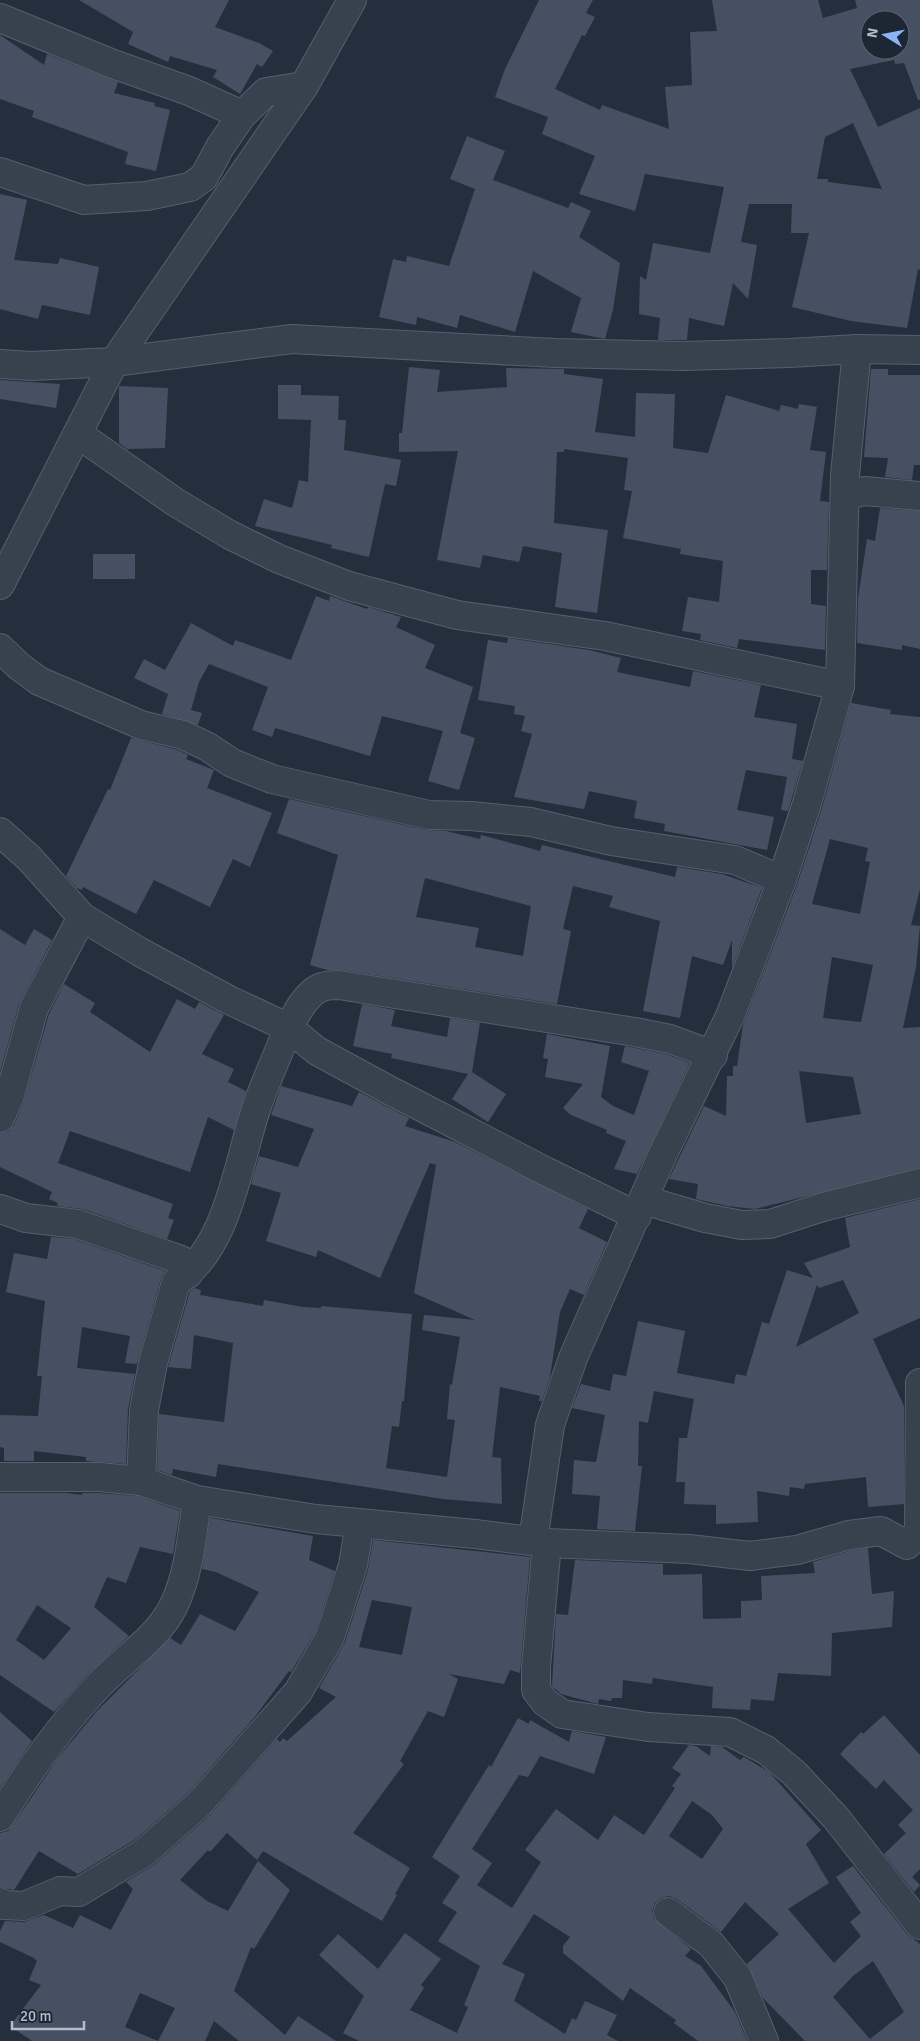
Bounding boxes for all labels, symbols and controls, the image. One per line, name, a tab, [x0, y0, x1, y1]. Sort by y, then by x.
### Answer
north arrow	[860, 10, 910, 60]
text: N	[863, 27, 882, 39]
scale bar	[12, 1998, 85, 2030]
text: 20 m	[20, 2007, 51, 2025]

